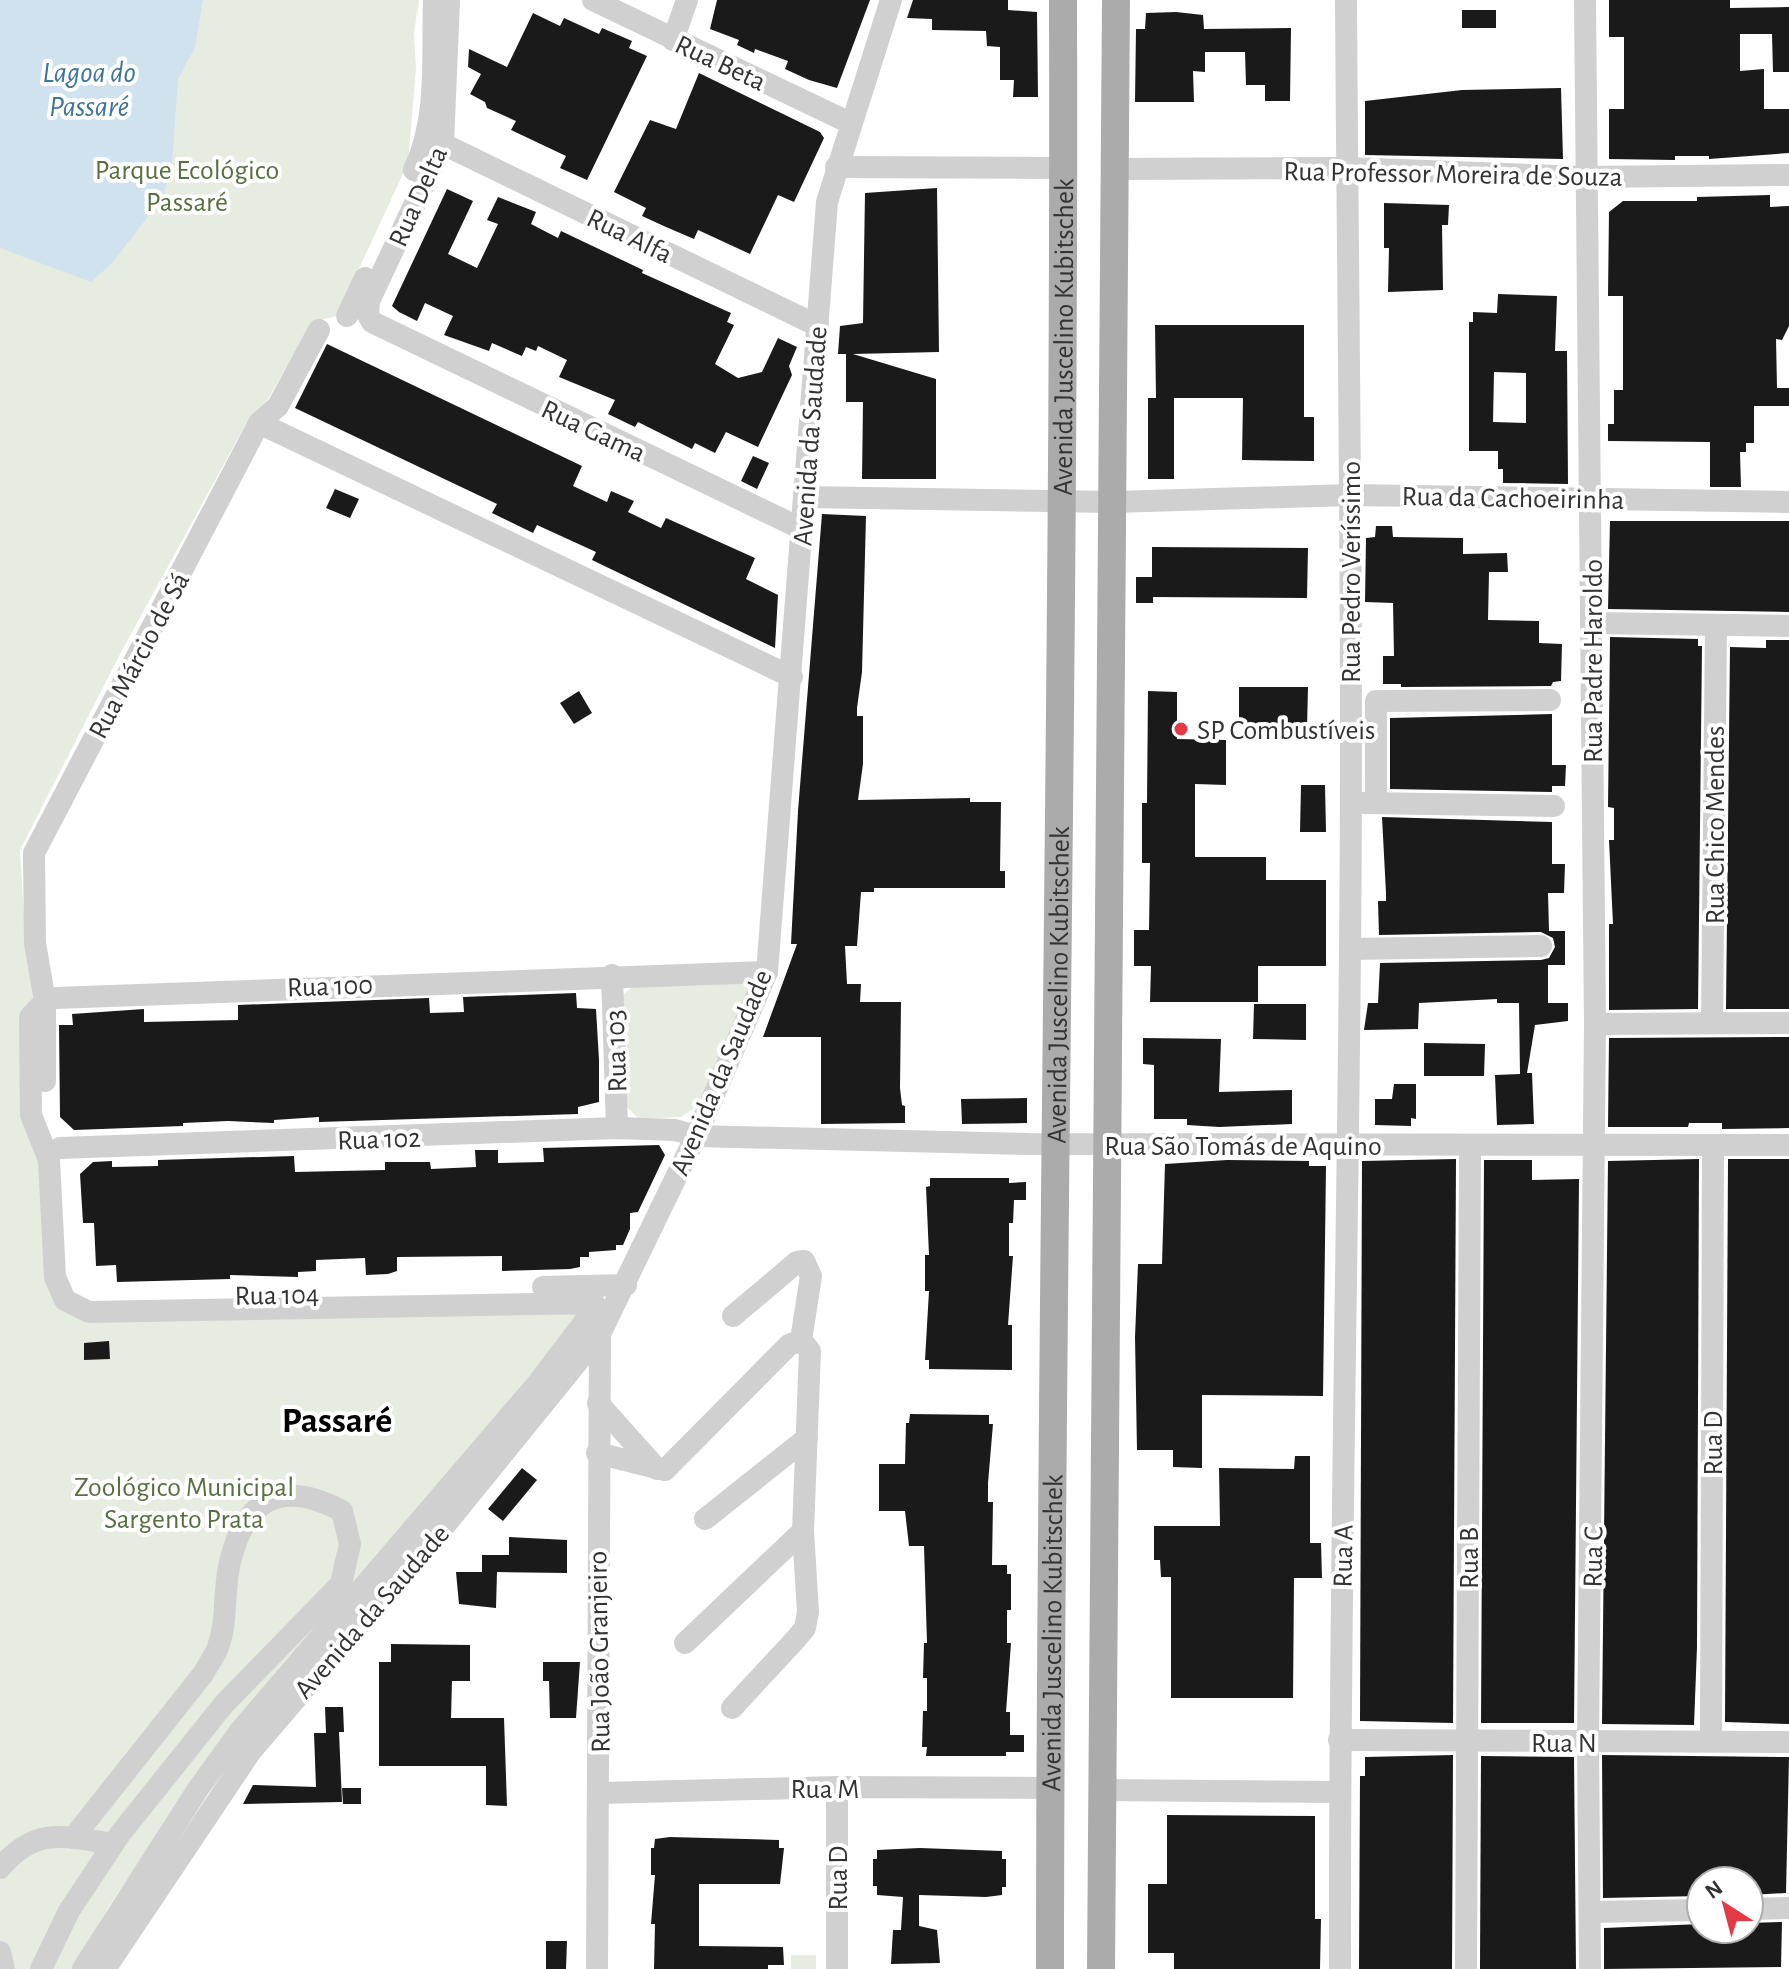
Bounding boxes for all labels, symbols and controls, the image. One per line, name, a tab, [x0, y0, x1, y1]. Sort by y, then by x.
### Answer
street label: Rua Beta	[671, 31, 770, 97]
water label: Lagoa do Passaré	[42, 58, 136, 122]
street label: Rua Delta	[384, 142, 453, 251]
park label: Parque Ecológico Passaré	[95, 157, 279, 217]
street label: Rua Professor Moreira de Souza	[1283, 158, 1623, 192]
street label: Avenida Juscelino Kubitschek	[1050, 178, 1079, 496]
street label: Rua Alfa	[582, 204, 676, 269]
street label: Avenida da Saudade	[789, 325, 833, 547]
street label: Rua Gama	[537, 396, 650, 468]
street label: Rua Pedro Veríssimo	[1338, 461, 1366, 683]
street label: Rua da Cachoeirinha	[1401, 483, 1625, 515]
street label: Rua Padre Haroldo	[1580, 559, 1608, 763]
street label: Rua Márcio de Sá	[84, 568, 195, 744]
place label: SP Combustíveis	[1197, 717, 1375, 745]
marker: SP Combustíveis	[1172, 720, 1190, 738]
street label: Rua Chico Mendes	[1702, 726, 1730, 924]
street label: Avenida Juscelino Kubitschek	[1044, 826, 1075, 1144]
street label: Avenida da Saudade	[666, 966, 778, 1180]
street label: Rua 100	[287, 972, 374, 1002]
street label: Rua 103	[602, 1009, 632, 1093]
street label: Rua 102	[337, 1125, 422, 1155]
street label: Rua São Tomás de Aquino	[1104, 1133, 1382, 1161]
street label: Rua 104	[234, 1281, 320, 1311]
district label: Passaré	[282, 1403, 392, 1439]
street label: Rua D	[1700, 1411, 1728, 1475]
park label: Zoológico Municipal Sargento Prata	[74, 1474, 294, 1534]
street label: Avenida Juscelino Kubitschek	[1038, 1474, 1068, 1792]
street label: Avenida da Saudade	[290, 1520, 455, 1705]
street label: Rua A	[1329, 1524, 1359, 1588]
street label: Rua C	[1579, 1526, 1609, 1588]
street label: Rua B	[1456, 1527, 1484, 1589]
street label: Rua João Granjeiro	[584, 1551, 616, 1753]
street label: Rua N	[1531, 1730, 1597, 1758]
street label: Rua M	[791, 1776, 859, 1804]
street label: Rua D	[825, 1846, 853, 1910]
north arrow	[1685, 1865, 1765, 1945]
text: N	[1701, 1876, 1726, 1903]

